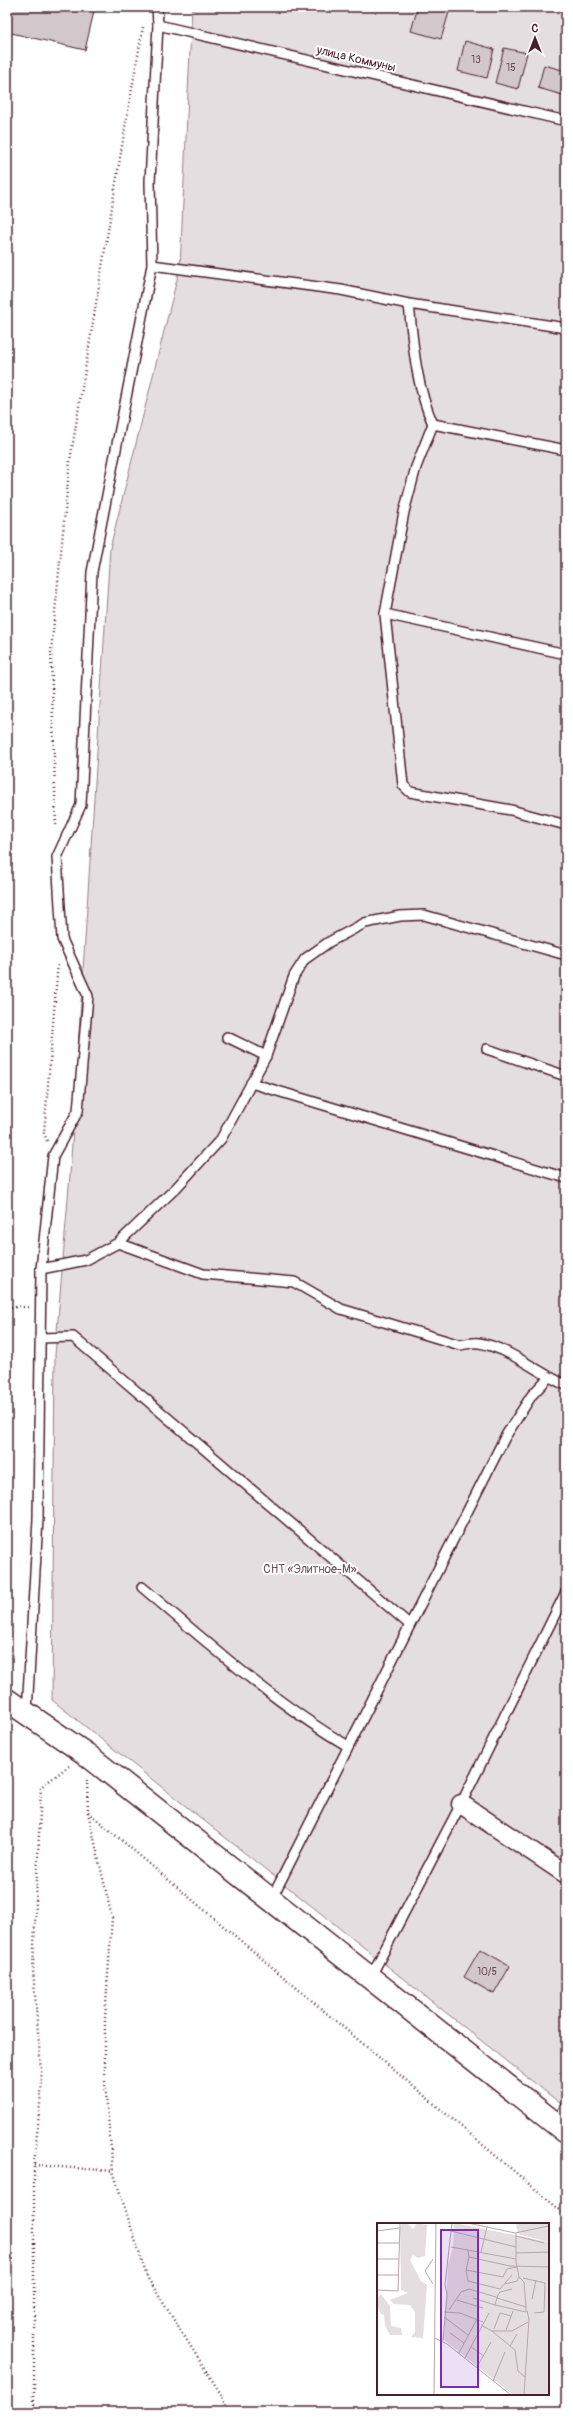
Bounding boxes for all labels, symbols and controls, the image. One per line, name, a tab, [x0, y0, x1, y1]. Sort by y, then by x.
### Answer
north arrow	[515, 18, 555, 58]
text: С	[532, 22, 539, 35]
street label: улица Коммуны	[314, 42, 397, 75]
house number: 13	[471, 54, 481, 66]
house number: 15	[506, 62, 516, 74]
park label: СНТ «Элитное-М»	[263, 1562, 357, 1577]
house number: 10/5	[477, 1966, 497, 1978]
inset map	[377, 2223, 549, 2395]

